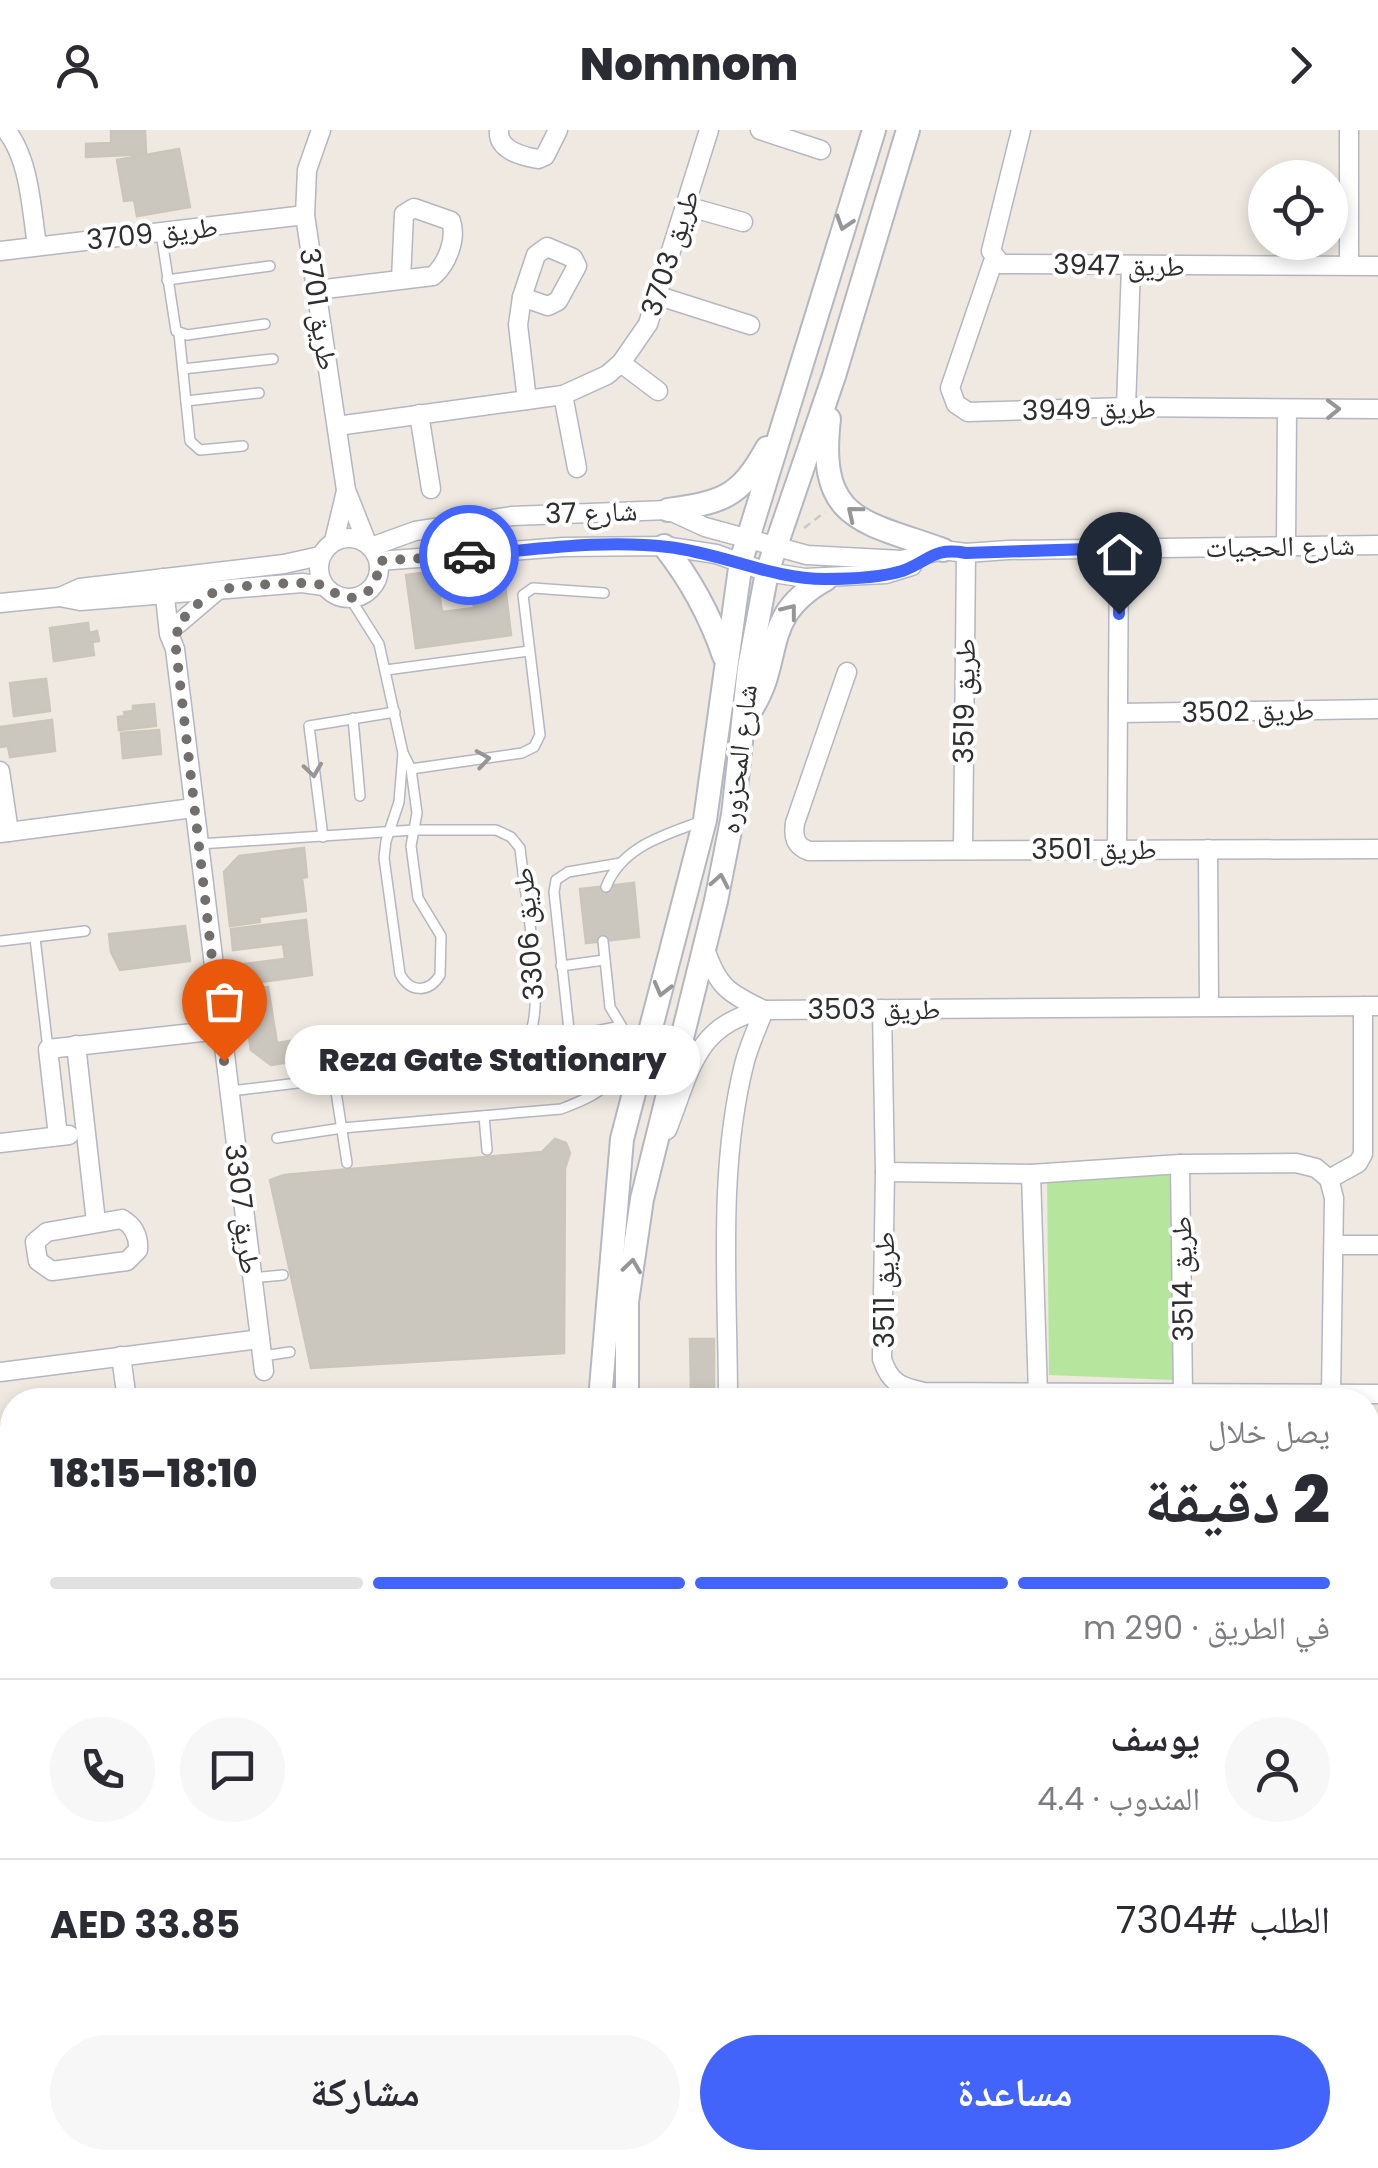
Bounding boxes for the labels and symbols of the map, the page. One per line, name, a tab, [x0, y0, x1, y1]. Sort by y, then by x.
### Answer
street label: طريق 3703	[632, 185, 709, 321]
street label: طريق 3709	[84, 207, 220, 260]
one-way arrow	[835, 213, 855, 230]
street label: طريق 3701	[290, 245, 347, 373]
street label: طريق 3947	[1053, 245, 1185, 286]
street label: طريق 3949	[1022, 389, 1156, 430]
one-way arrow	[1326, 398, 1341, 420]
street label: شارع 37	[544, 491, 638, 534]
courier	[419, 505, 519, 605]
one-way arrow	[848, 507, 866, 525]
pin	[1077, 512, 1162, 615]
street label: شارع الحجيات	[1205, 526, 1355, 567]
one-way arrow	[778, 604, 796, 622]
street label: طريق 3519	[944, 638, 985, 764]
street label: شارع المحزوره	[710, 682, 767, 836]
street label: طريق 3502	[1181, 691, 1315, 732]
one-way arrow	[475, 749, 492, 770]
one-way arrow	[302, 761, 323, 778]
street label: طريق 3501	[1031, 830, 1157, 869]
street label: طريق 3306	[503, 866, 554, 1002]
one-way arrow	[708, 873, 729, 890]
pin	[182, 959, 267, 1062]
one-way arrow	[653, 980, 674, 997]
street label: طريق 3503	[807, 990, 941, 1029]
callout: Reza Gate Stationary	[284, 1026, 699, 1096]
street label: طريق 3307	[215, 1142, 270, 1276]
street label: طريق 3514	[1162, 1216, 1203, 1342]
street label: طريق 3511	[865, 1232, 904, 1348]
one-way arrow	[621, 1258, 642, 1274]

